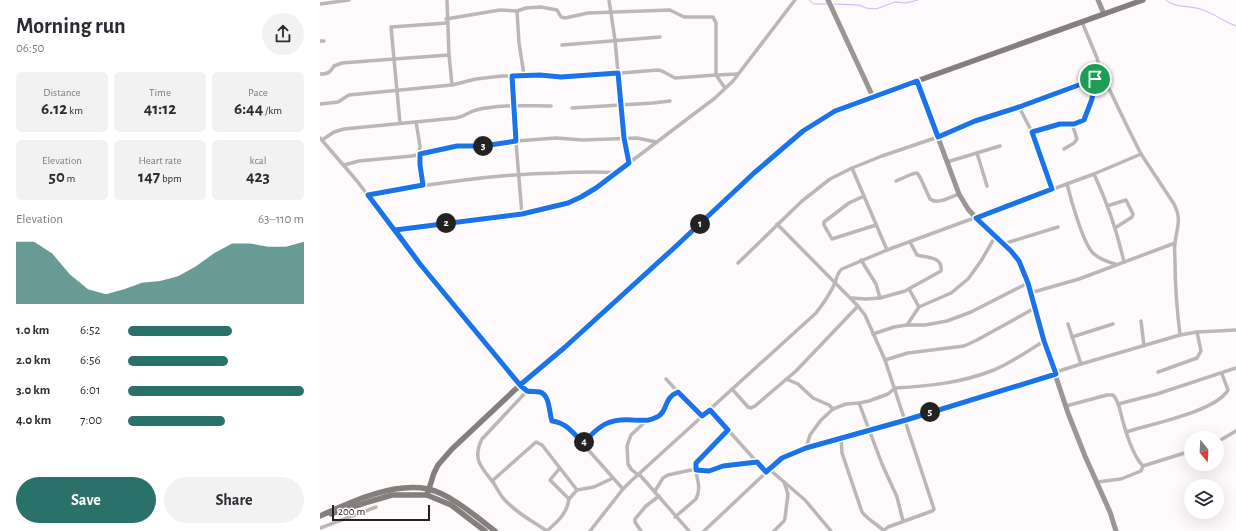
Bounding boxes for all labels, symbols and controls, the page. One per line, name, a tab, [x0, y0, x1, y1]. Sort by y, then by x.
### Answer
button: share	[262, 13, 304, 55]
text: Morning run	[16, 15, 126, 37]
text: 06:50	[16, 42, 44, 55]
pin	[1078, 62, 1112, 96]
icon: arrive	[1084, 68, 1106, 90]
text: Distance	[43, 87, 81, 98]
text: Time	[149, 87, 171, 98]
text: Pace	[248, 87, 268, 98]
text: 6.12	[41, 100, 67, 117]
text: 41:12	[144, 100, 176, 117]
text: 6:44	[234, 100, 263, 117]
text: km	[67, 105, 83, 116]
text: /km	[263, 105, 282, 116]
pin: 3	[473, 136, 493, 156]
text: 3	[481, 140, 485, 151]
text: Elevation	[42, 155, 82, 166]
text: Heart rate	[138, 155, 182, 166]
text: kcal	[250, 155, 266, 166]
text: 50	[49, 168, 65, 185]
text: 147	[138, 168, 160, 185]
text: 423	[246, 168, 270, 185]
text: m	[65, 173, 75, 184]
text: bpm	[160, 173, 182, 184]
text: Elevation	[16, 213, 63, 226]
text: 63–110 m	[258, 213, 304, 226]
pin: 2	[436, 213, 456, 233]
pin: 1	[690, 214, 710, 234]
text: 2	[443, 217, 449, 228]
text: 1	[698, 218, 702, 229]
text: 1.0 km	[16, 324, 49, 337]
text: 6:52	[80, 324, 100, 337]
text: 2.0 km	[16, 354, 51, 367]
text: 6:56	[80, 354, 101, 367]
text: 3.0 km	[16, 384, 50, 397]
text: 6:01	[80, 384, 100, 397]
pin: 5	[920, 402, 940, 422]
text: 5	[928, 406, 932, 417]
text: 4.0 km	[16, 414, 51, 427]
text: 7:00	[80, 414, 102, 427]
north arrow	[1184, 431, 1224, 471]
map controls	[1184, 431, 1224, 519]
pin: 4	[574, 432, 594, 452]
text: 4	[581, 436, 587, 447]
button: Save	[16, 477, 156, 523]
button: Share	[164, 477, 304, 523]
button: layers	[1184, 479, 1224, 519]
scale bar	[332, 503, 430, 522]
text: 200 m	[338, 506, 365, 517]

